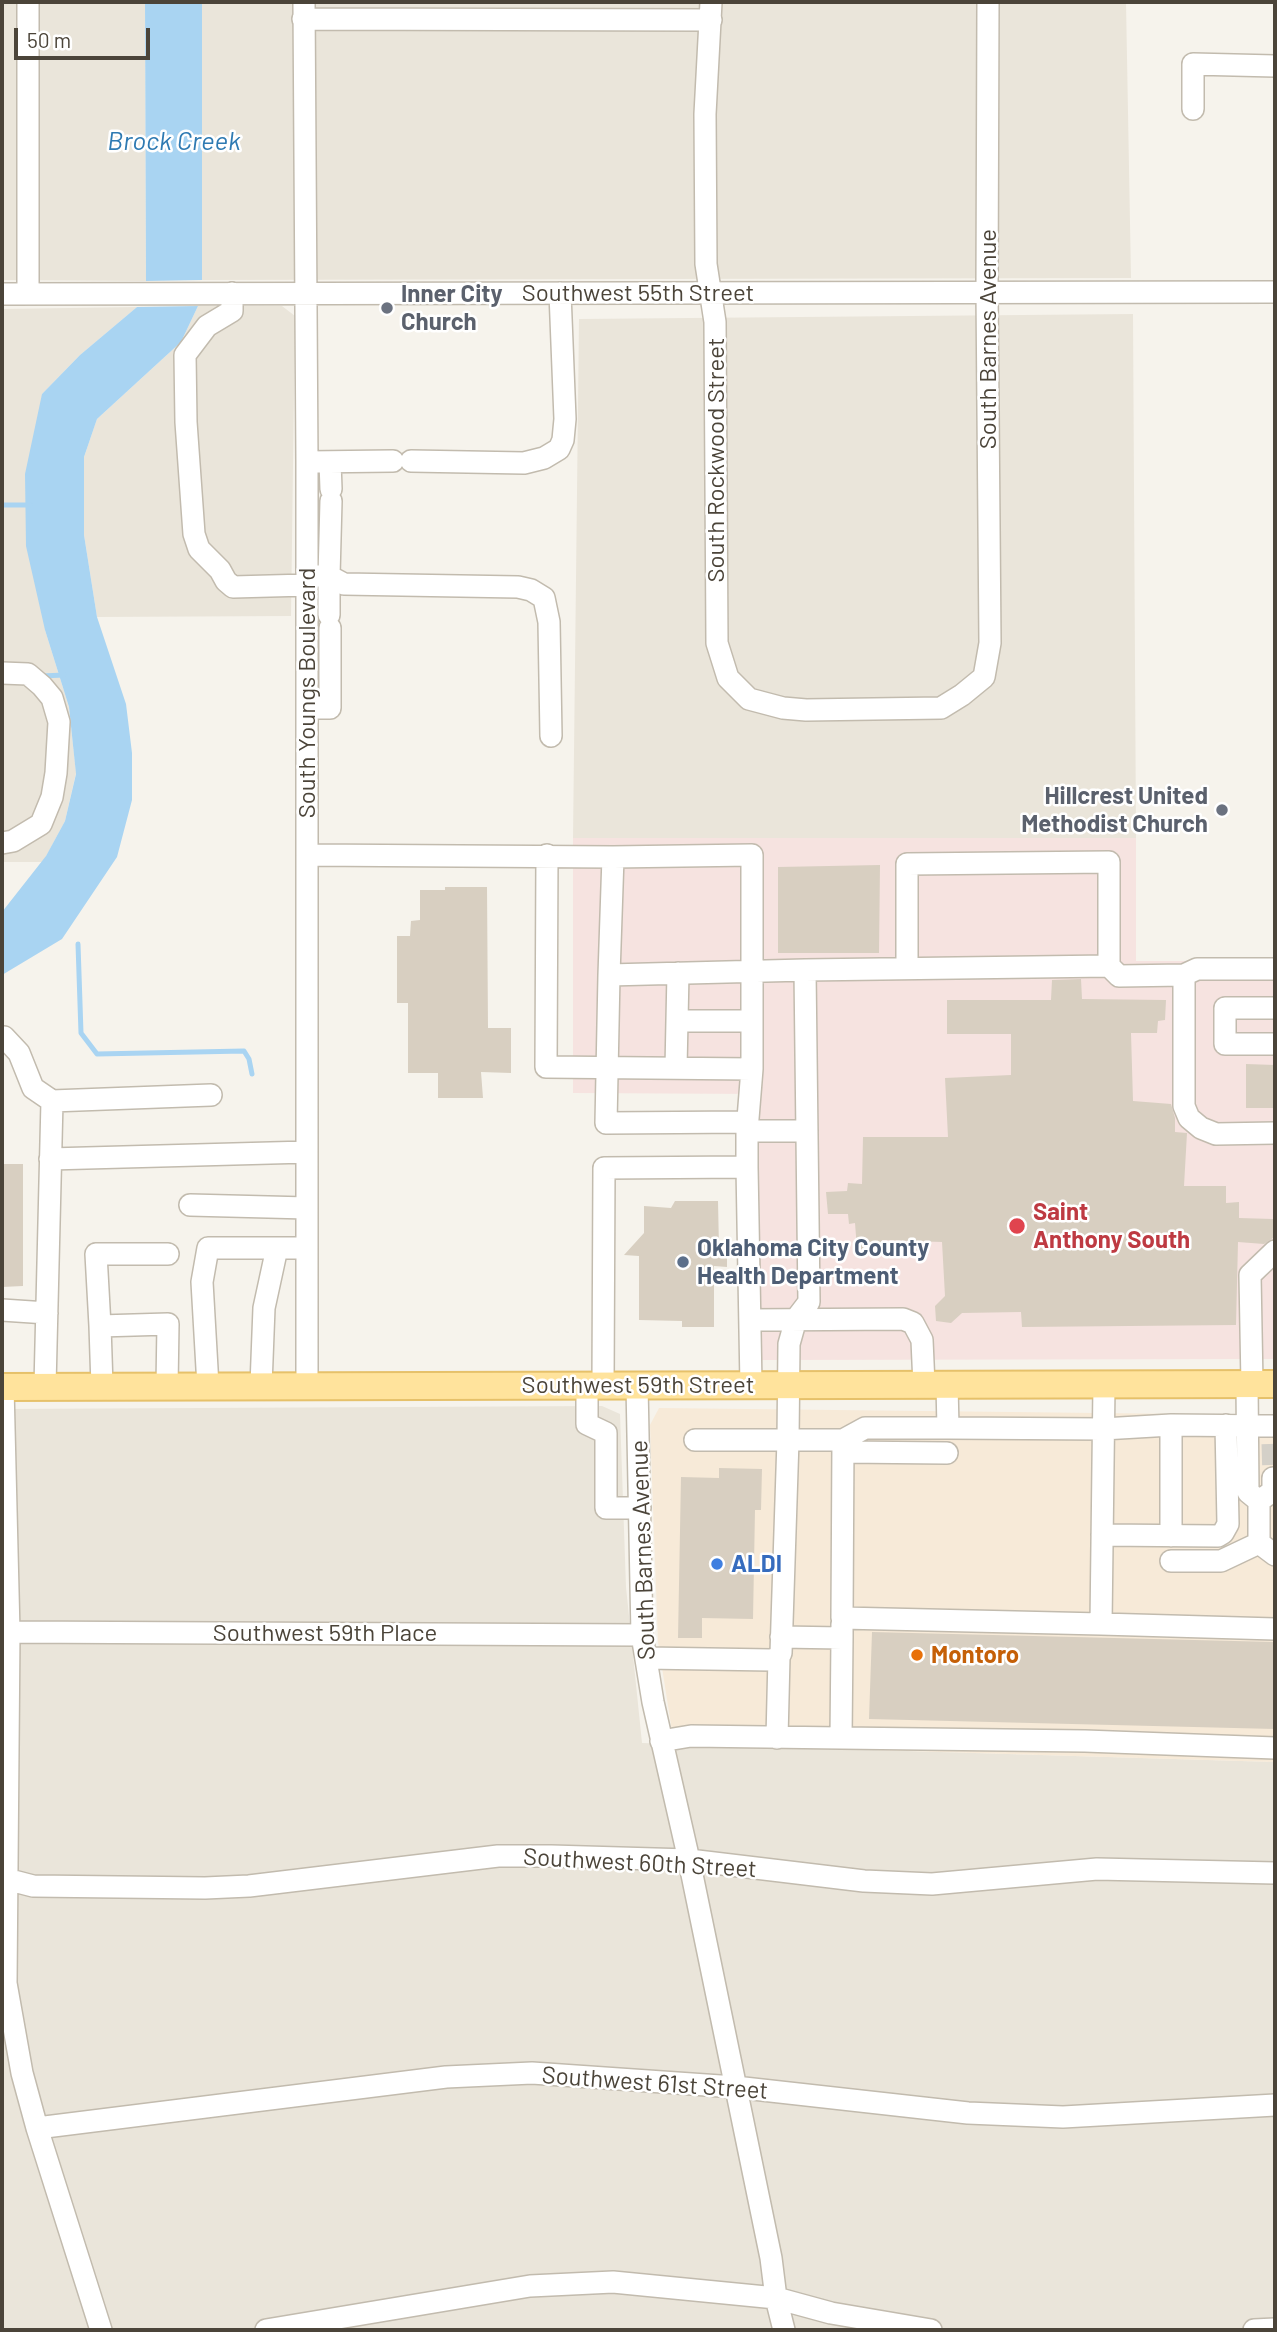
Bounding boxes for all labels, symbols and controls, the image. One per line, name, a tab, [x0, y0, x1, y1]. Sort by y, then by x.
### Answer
scale bar	[18, 14, 154, 58]
text: 50 m	[27, 27, 71, 52]
water label: Brock Creek	[107, 125, 241, 157]
street label: South Barnes Avenue	[974, 229, 1002, 449]
street label: Southwest 55th Street	[522, 279, 754, 307]
place label: Inner City Church	[401, 280, 503, 336]
marker: Inner City Church	[379, 300, 395, 316]
street label: South Rockwood Street	[702, 337, 730, 583]
street label: South Youngs Boulevard	[293, 568, 321, 818]
place label: Hillcrest United Methodist Church	[1021, 782, 1208, 838]
marker: Hillcrest United Methodist Church	[1214, 802, 1230, 818]
place label: Saint Anthony South	[1033, 1198, 1190, 1254]
marker: Saint Anthony South	[1007, 1216, 1027, 1236]
place label: Oklahoma City County Health Department	[697, 1234, 929, 1290]
marker: Oklahoma City County Health Department	[675, 1254, 691, 1270]
street label: Southwest 59th Street	[522, 1371, 754, 1399]
street label: South Barnes Avenue	[625, 1439, 661, 1661]
place label: ALDI	[731, 1550, 782, 1578]
marker: ALDI	[709, 1556, 725, 1572]
street label: Southwest 59th Place	[213, 1619, 437, 1647]
place label: Montoro	[931, 1641, 1019, 1669]
marker: Montoro	[909, 1647, 925, 1663]
street label: Southwest 60th Street	[522, 1843, 758, 1883]
street label: Southwest 61st Street	[541, 2061, 769, 2105]

